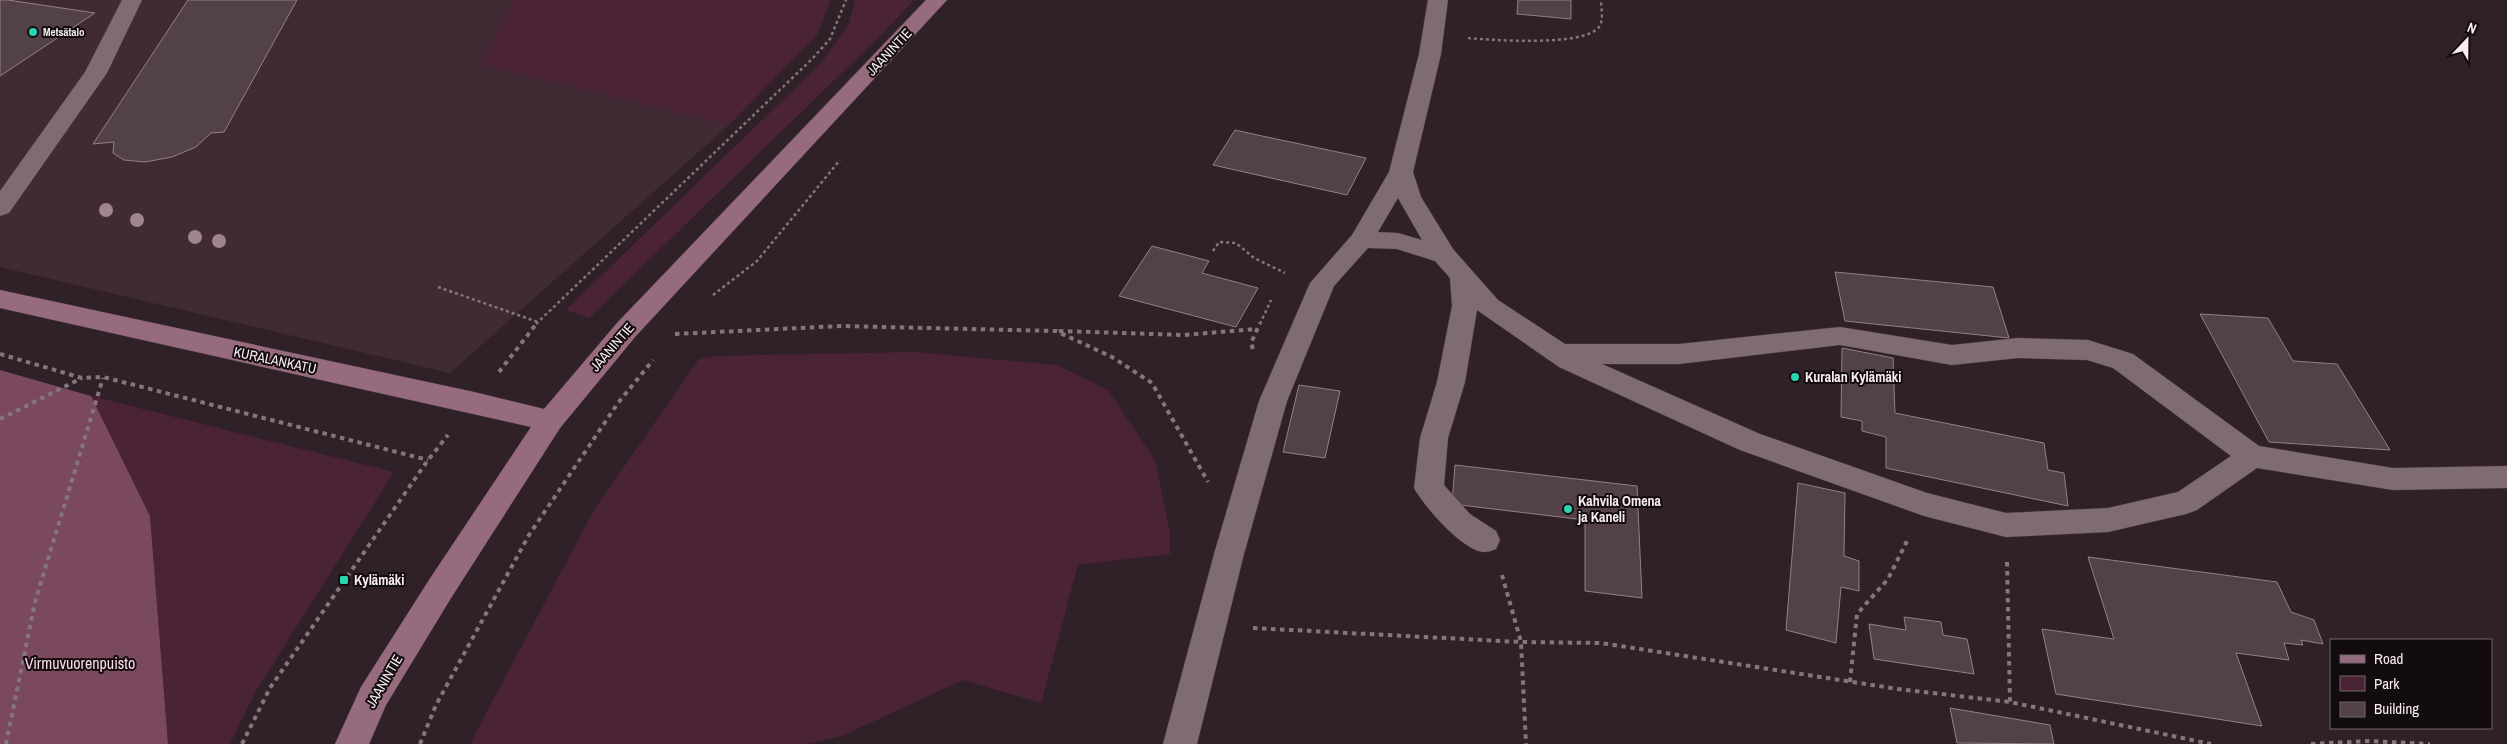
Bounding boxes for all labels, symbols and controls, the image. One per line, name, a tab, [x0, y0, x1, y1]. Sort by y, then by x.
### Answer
north arrow	[2442, 15, 2492, 65]
text: N	[2465, 18, 2479, 38]
street label: JAANINTIE	[862, 24, 916, 80]
place label: Metsätalo	[43, 25, 85, 39]
marker: Metsätalo	[27, 26, 39, 38]
street label: JAANINTIE	[586, 319, 638, 375]
street label: KURALANKATU	[232, 342, 318, 378]
place label: Kuralan Kylämäki	[1805, 368, 1901, 386]
marker: Kuralan Kylämäki	[1789, 371, 1801, 383]
place label: Kahvila Omena ja Kaneli	[1577, 492, 1662, 526]
marker: Kahvila Omena ja Kaneli	[1562, 503, 1574, 515]
place label: Kylämäki	[354, 571, 404, 589]
marker: Kylämäki	[338, 574, 350, 586]
legend	[2330, 639, 2492, 729]
text: Road	[2374, 648, 2403, 669]
street label: JAANINTIE	[362, 651, 406, 711]
park label: Virmuvuorenpuisto	[25, 652, 135, 674]
text: Park	[2374, 673, 2400, 694]
text: Building	[2374, 698, 2419, 719]

